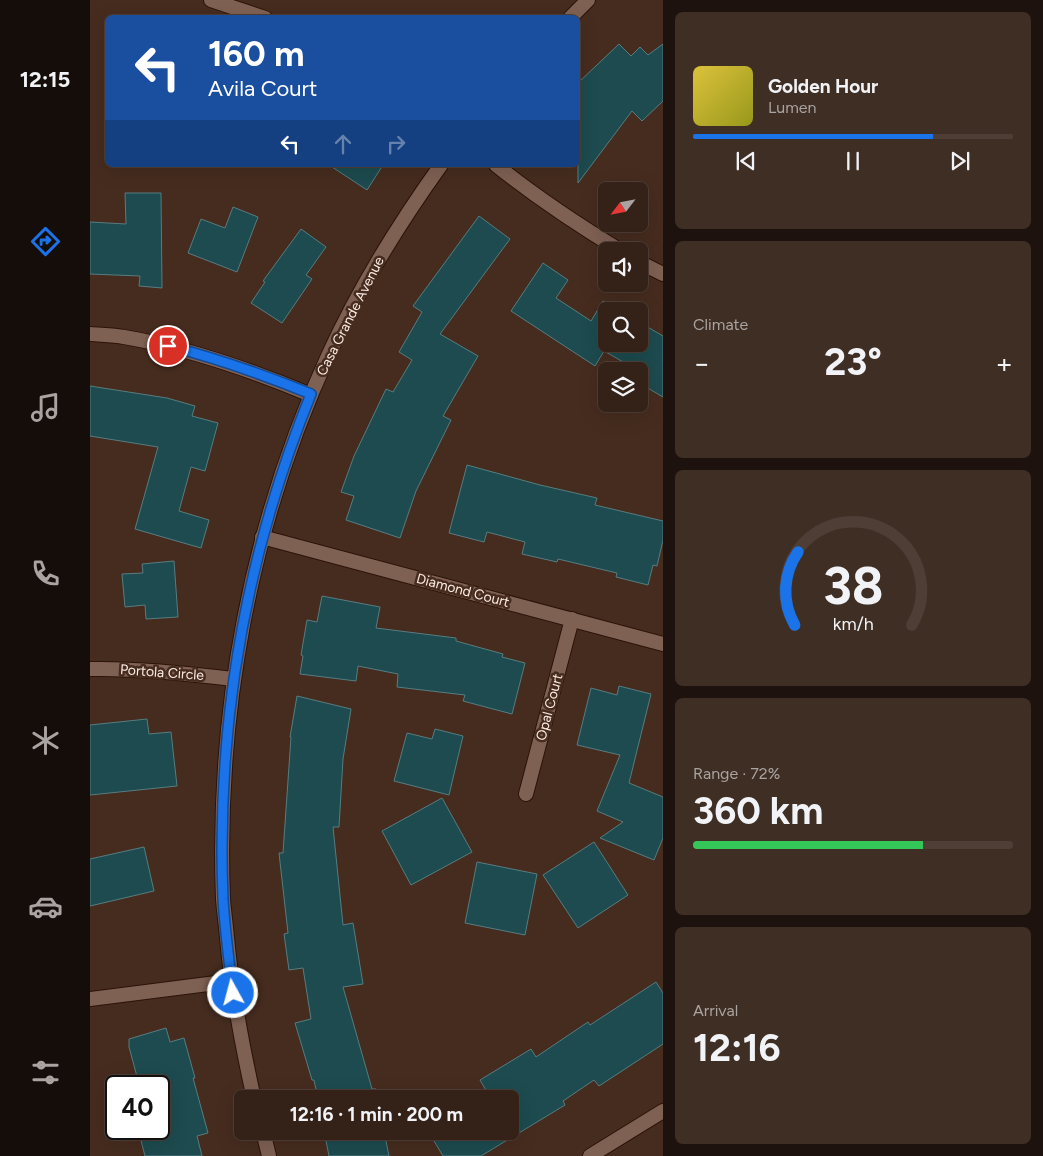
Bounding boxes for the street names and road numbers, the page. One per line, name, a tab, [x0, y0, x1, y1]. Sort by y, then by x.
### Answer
street label: Casa Grande Avenue	[313, 254, 388, 379]
street label: Diamond Court	[415, 570, 511, 611]
street label: Portola Circle	[119, 661, 205, 684]
street label: Opal Court	[532, 672, 567, 743]

